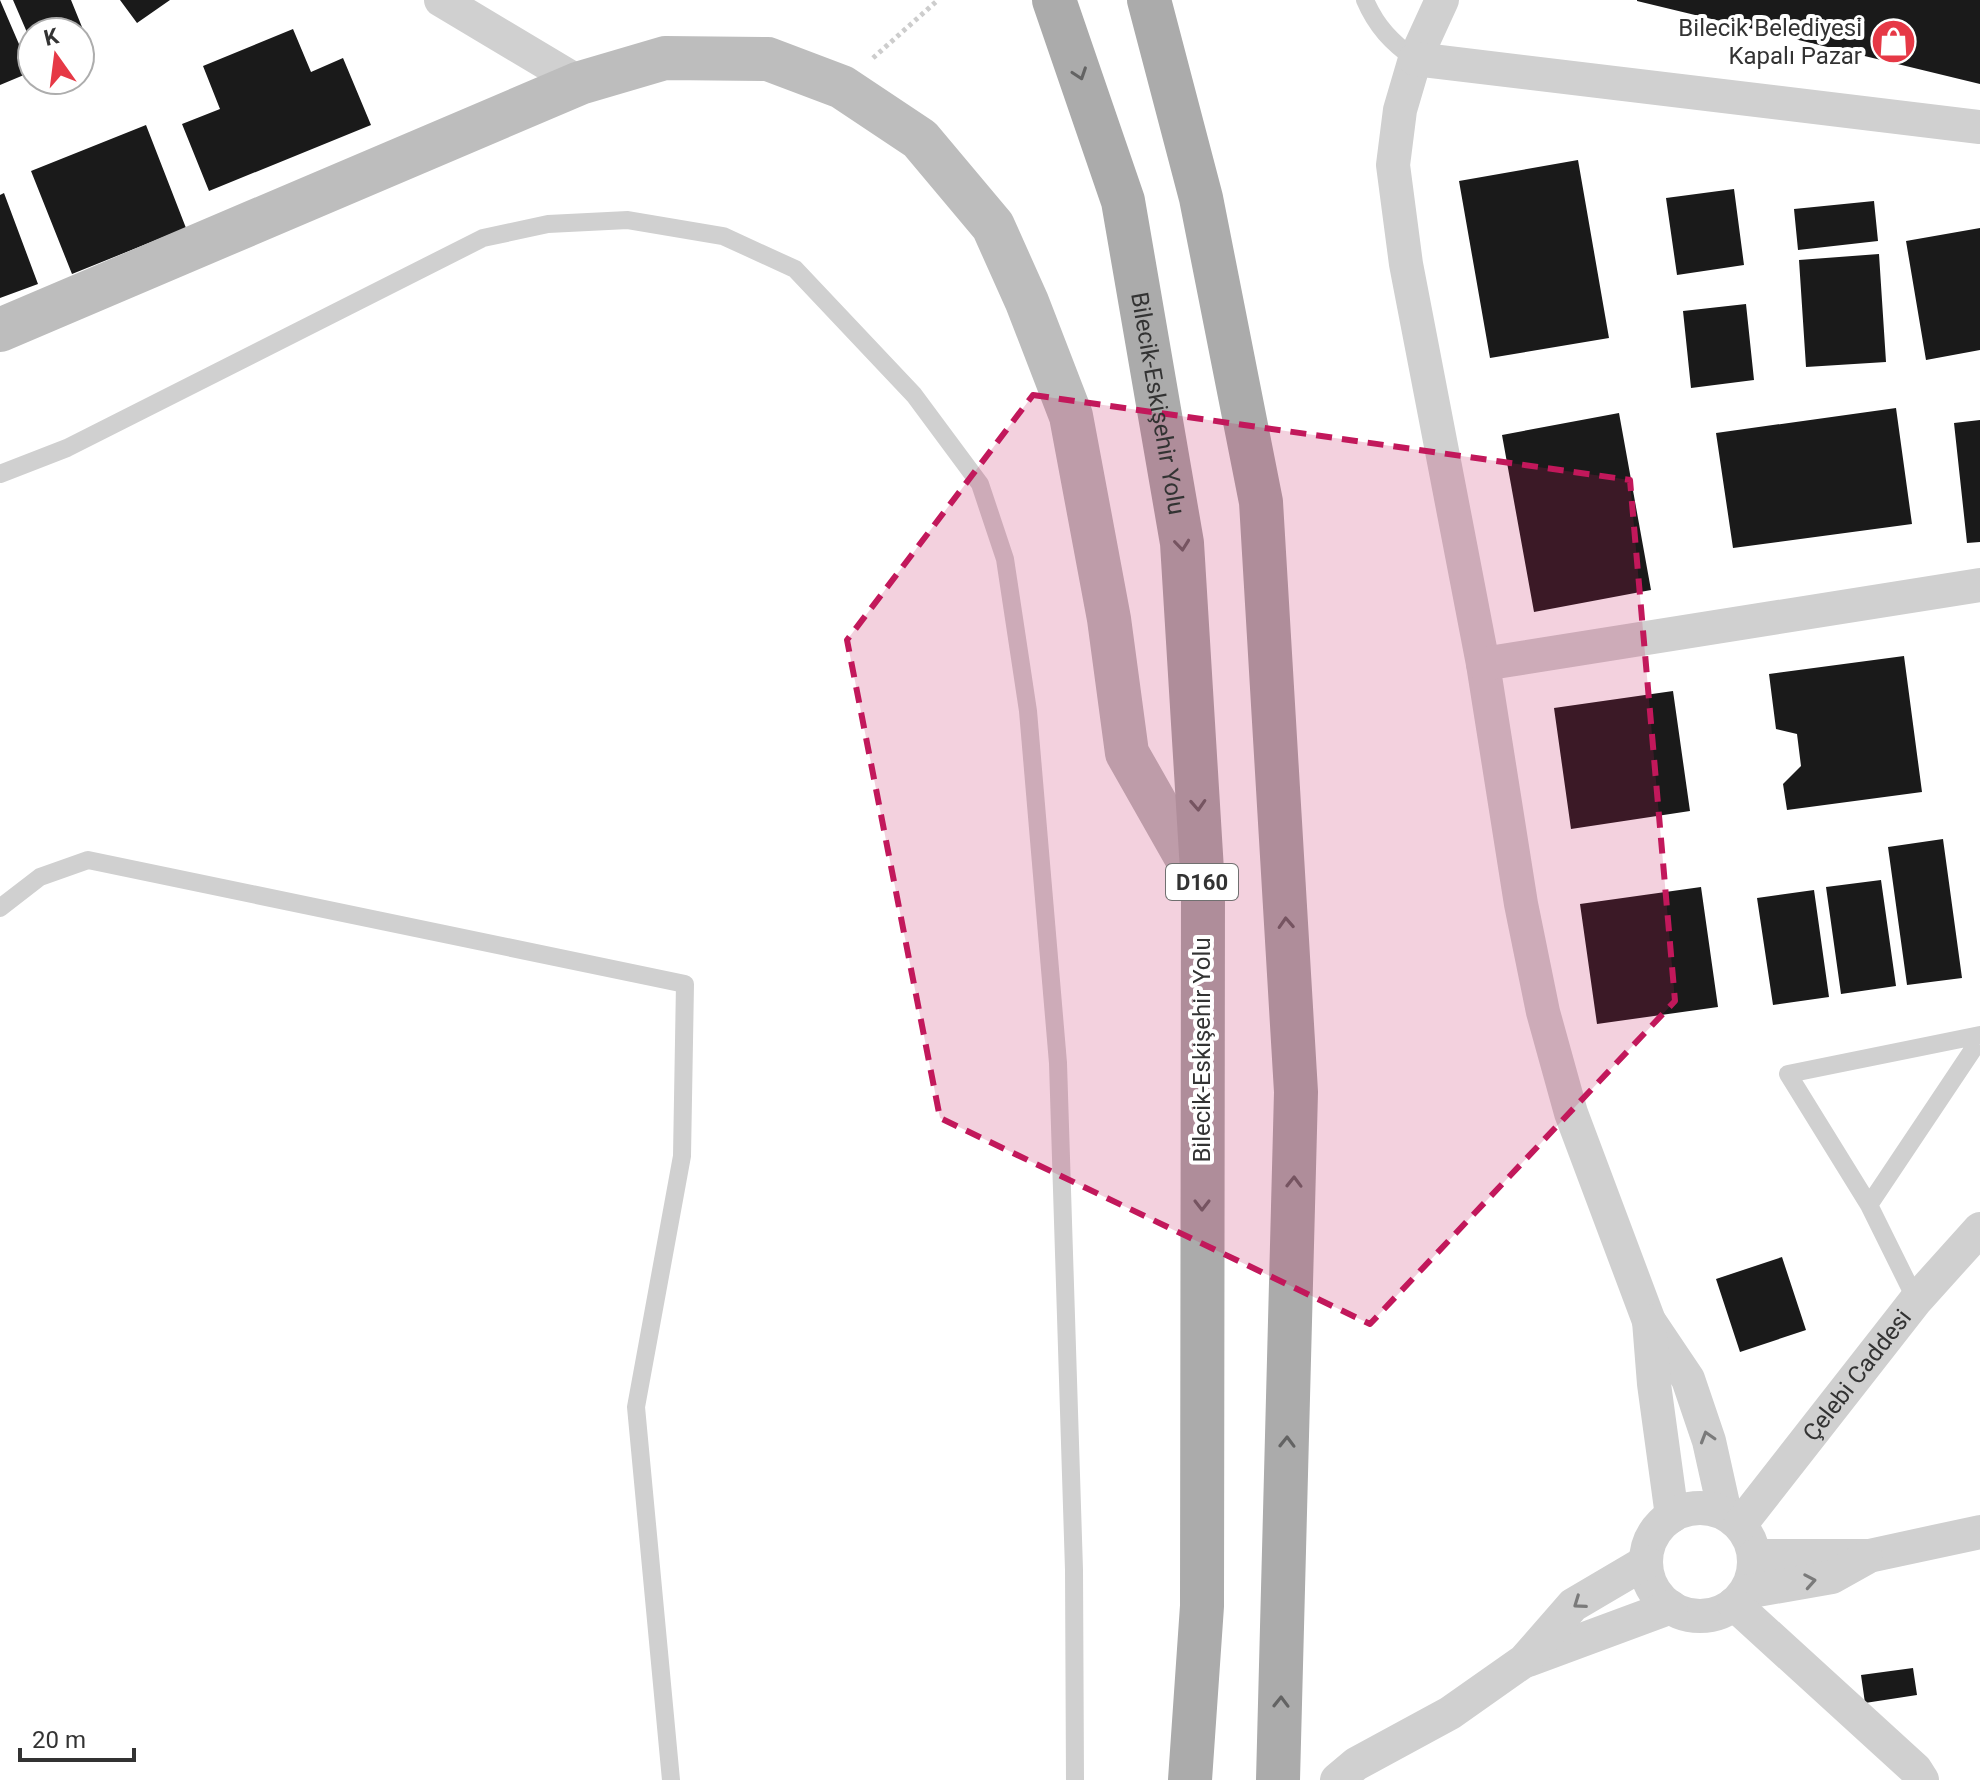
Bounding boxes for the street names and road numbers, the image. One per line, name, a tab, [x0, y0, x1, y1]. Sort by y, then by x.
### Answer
street label: Bilecik-Eskişehir Yolu	[1125, 290, 1191, 517]
road number: D160	[1166, 864, 1238, 900]
street label: Bilecik-Eskişehir Yolu	[1188, 937, 1216, 1163]
street label: Çelebi Caddesi	[1797, 1304, 1917, 1447]

